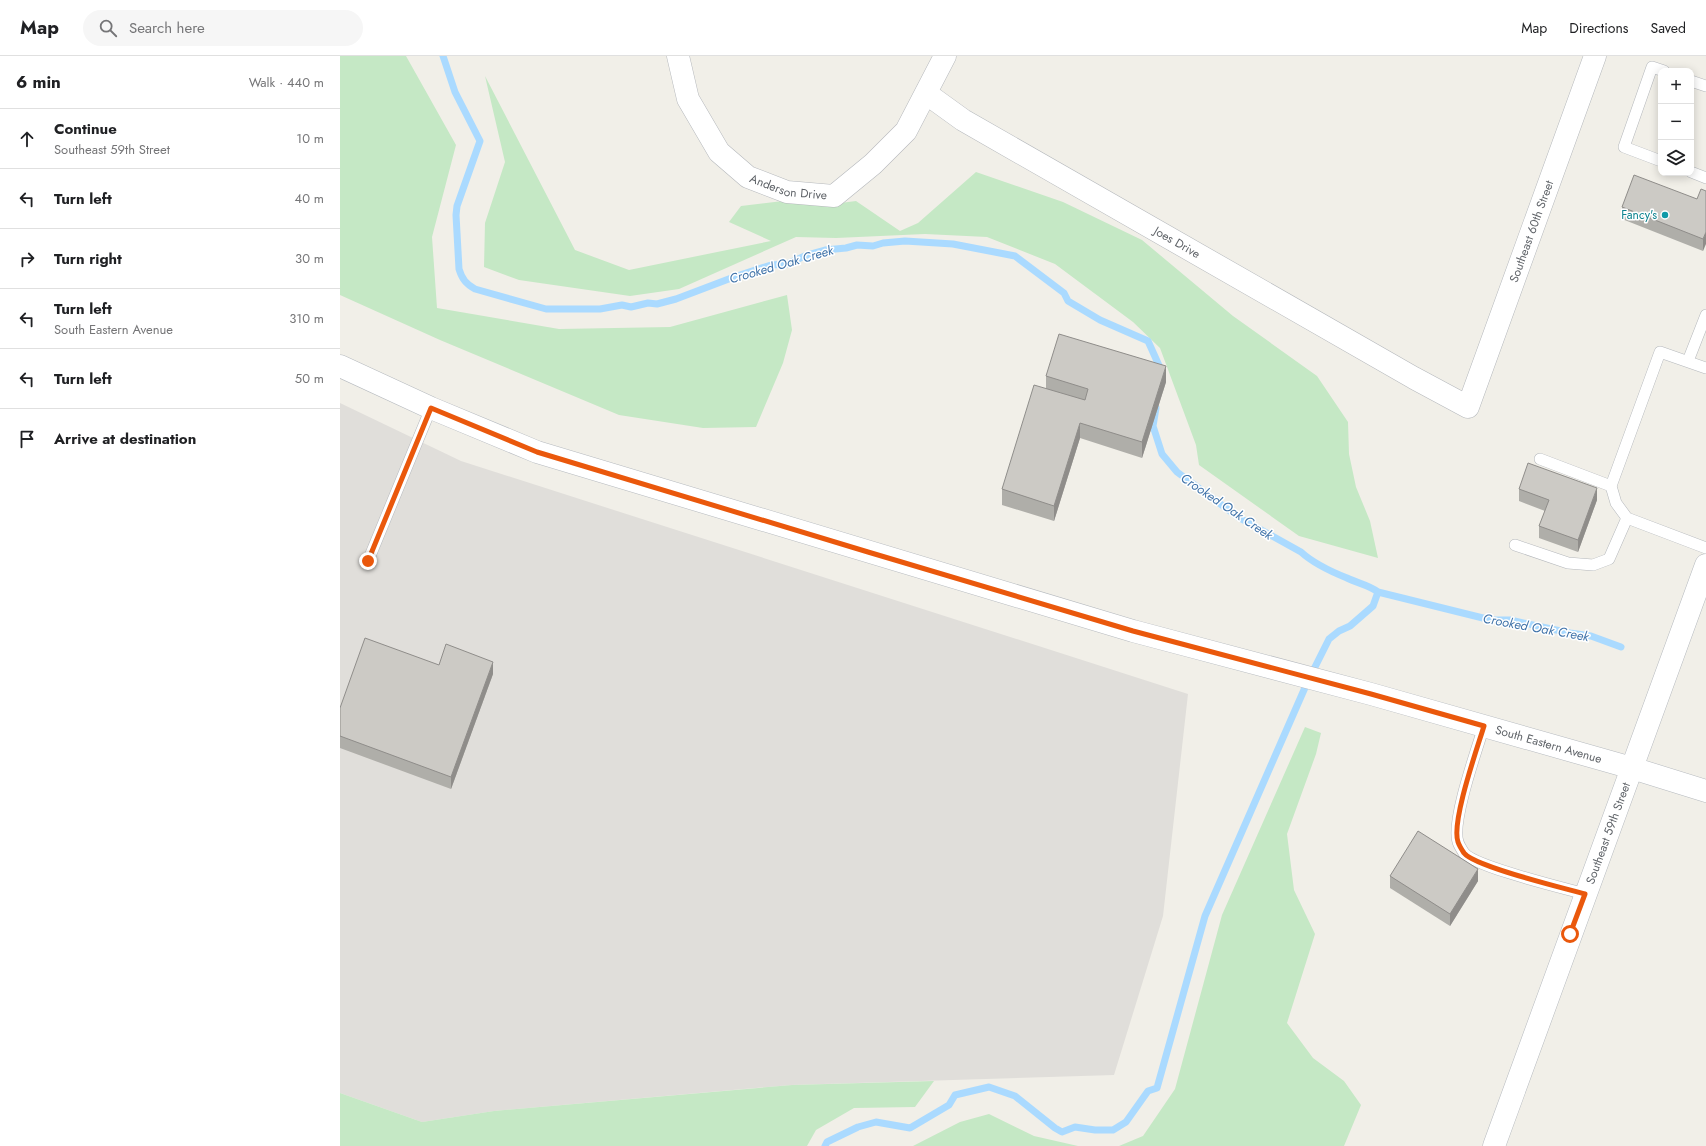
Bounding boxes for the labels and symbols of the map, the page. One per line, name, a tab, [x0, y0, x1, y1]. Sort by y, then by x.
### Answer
street label: Anderson Drive	[747, 169, 828, 204]
street label: Southeast 60th Street	[1505, 178, 1558, 285]
place label: Fancy's	[1621, 206, 1657, 224]
marker: Fancy's	[1660, 210, 1670, 220]
street label: Joes Drive	[1149, 221, 1204, 263]
water label: Crooked Oak Creek	[727, 240, 836, 288]
water label: Crooked Oak Creek	[1177, 468, 1277, 545]
route end	[359, 552, 377, 570]
water label: Crooked Oak Creek	[1481, 609, 1591, 646]
street label: South Eastern Avenue	[1493, 721, 1604, 768]
street label: Southeast 59th Street	[1581, 780, 1635, 887]
route start	[1561, 925, 1579, 943]

